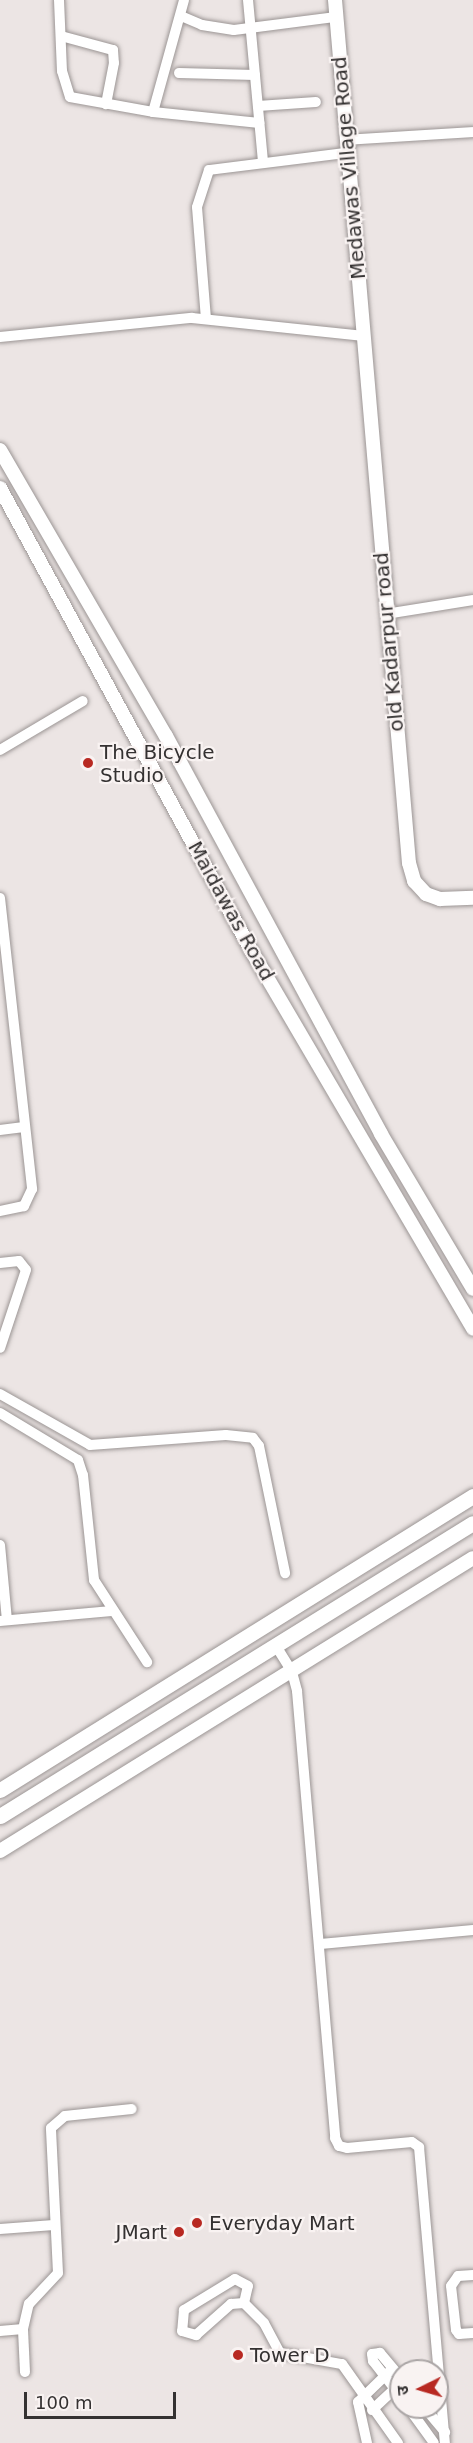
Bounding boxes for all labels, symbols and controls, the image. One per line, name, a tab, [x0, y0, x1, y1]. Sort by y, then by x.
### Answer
street label: Medawas Village Road	[327, 56, 371, 280]
street label: old Kadarpur road	[369, 551, 409, 733]
place label: The Bicycle Studio	[100, 740, 215, 787]
marker: The Bicycle Studio	[81, 756, 95, 770]
street label: Maidawas Road	[183, 837, 279, 985]
place label: Everyday Mart	[209, 2211, 355, 2235]
marker: Everyday Mart	[190, 2216, 204, 2230]
place label: JMart	[116, 2220, 167, 2244]
marker: JMart	[172, 2225, 186, 2239]
place label: Tower D	[250, 2343, 330, 2367]
marker: Tower D	[231, 2348, 245, 2362]
north arrow	[389, 2359, 449, 2419]
scale bar	[27, 2380, 178, 2418]
text: उ	[393, 2385, 412, 2396]
text: 100 m	[35, 2392, 93, 2413]

